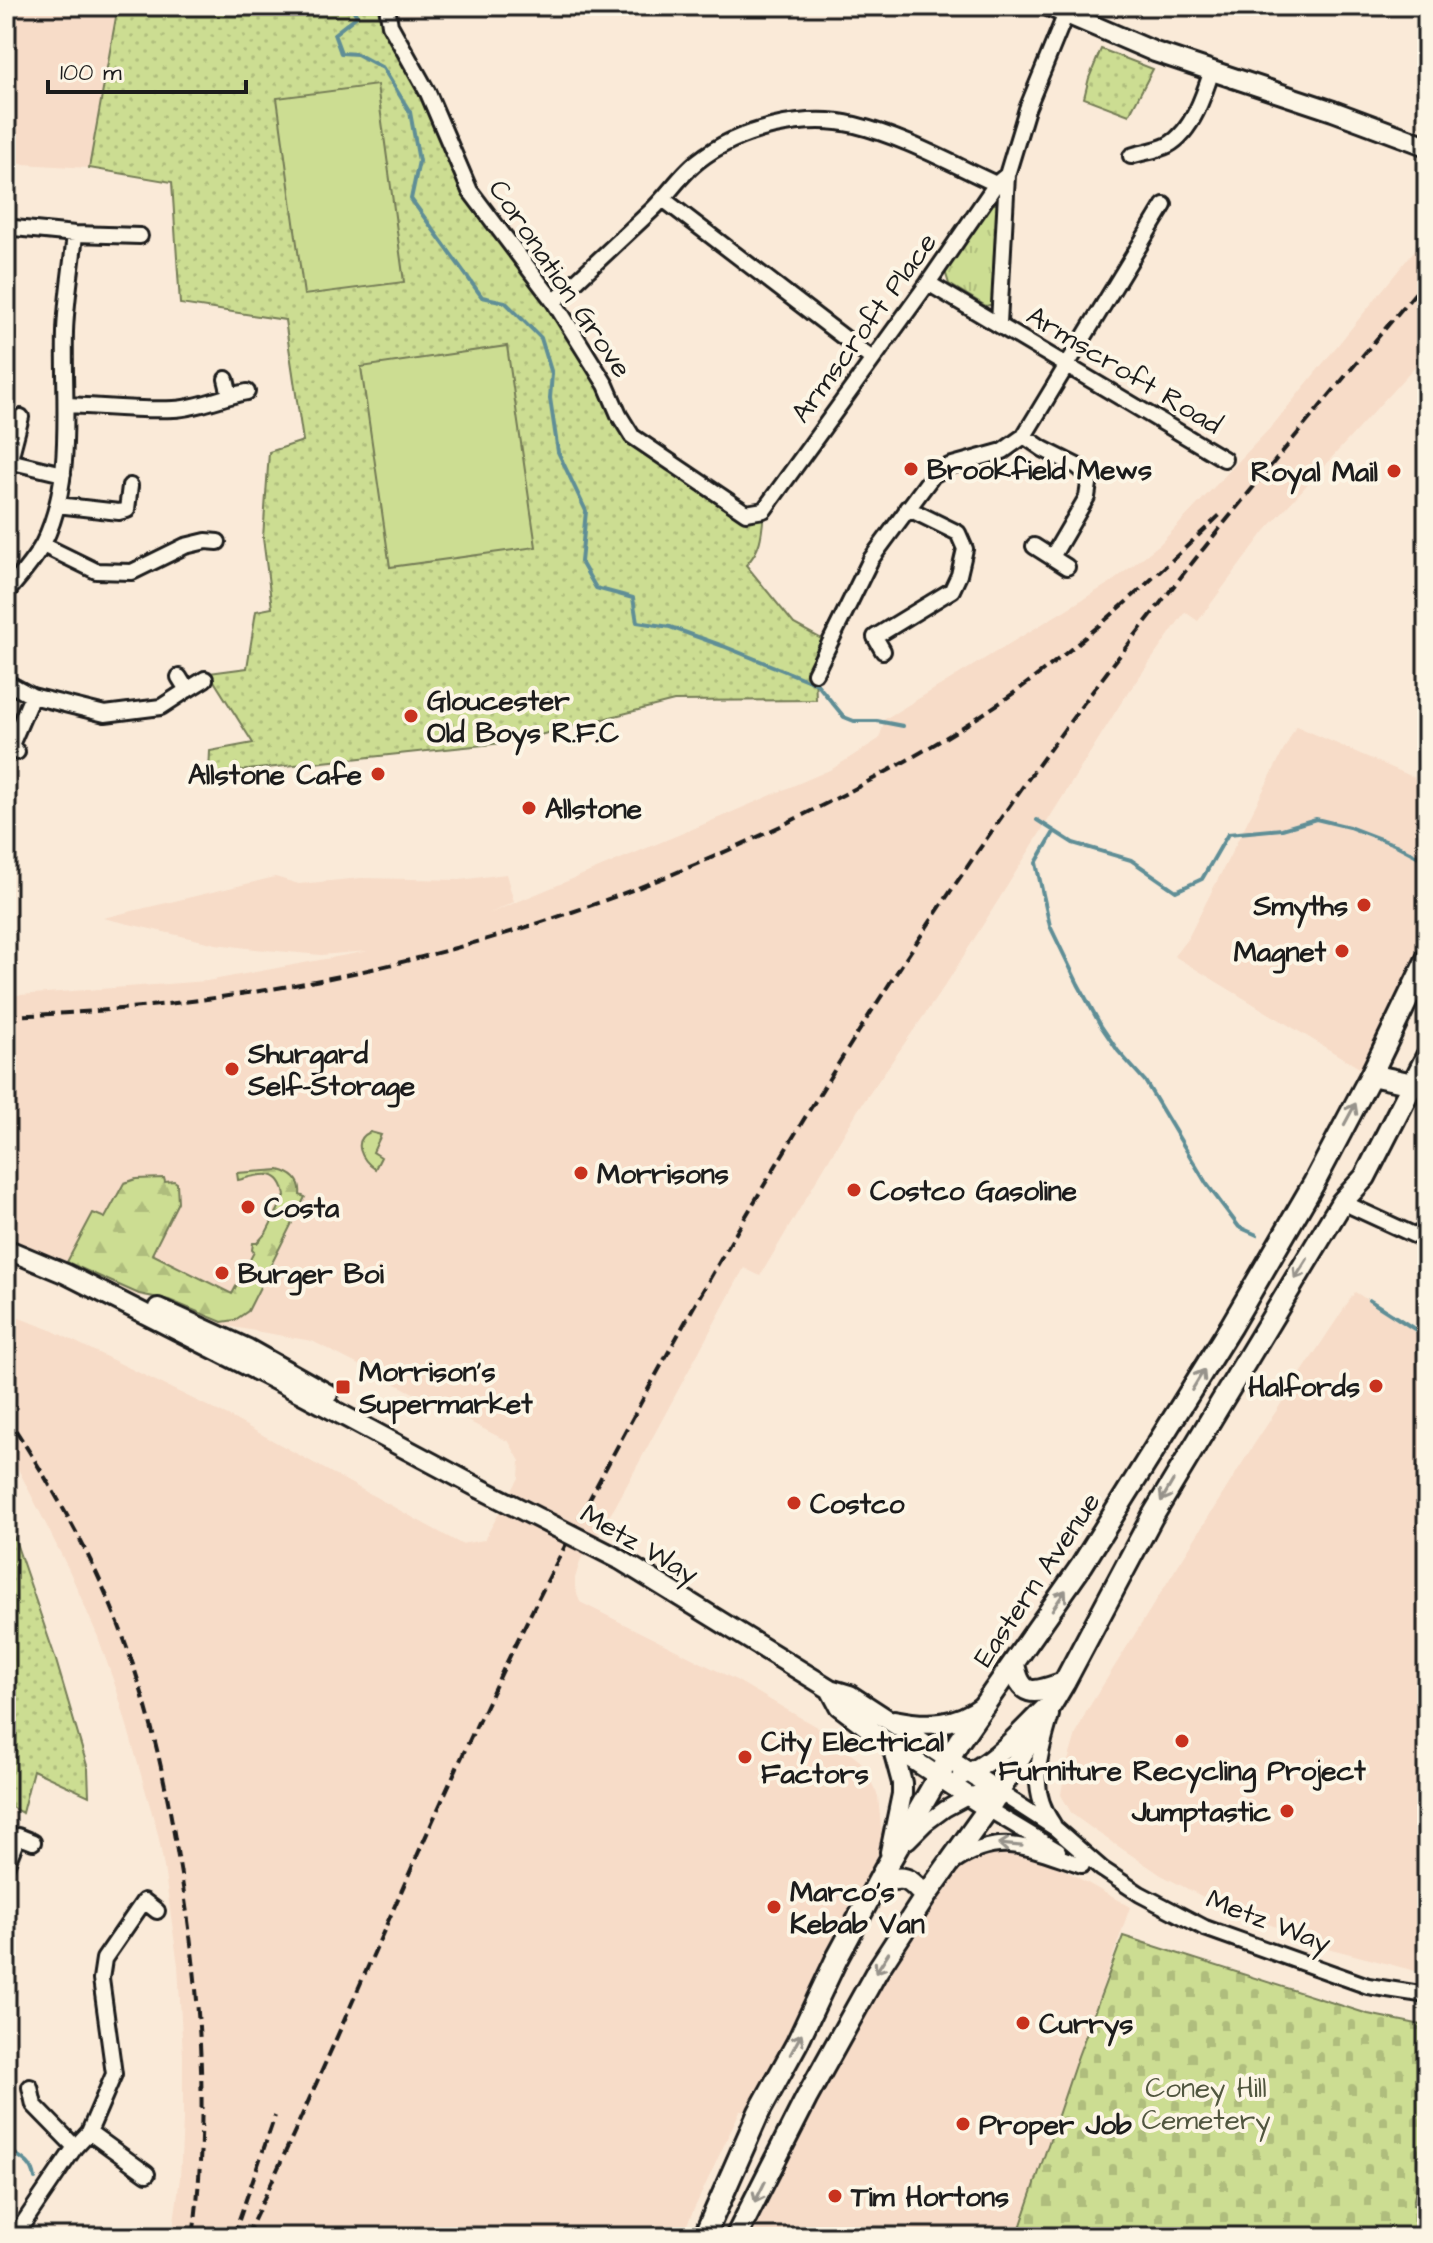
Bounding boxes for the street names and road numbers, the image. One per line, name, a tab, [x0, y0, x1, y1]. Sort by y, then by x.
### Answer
street label: Coronation Grove	[479, 172, 641, 386]
street label: Armscroft Place	[782, 225, 947, 431]
street label: Armscroft Road	[1019, 296, 1229, 444]
street label: Eastern Avenue	[964, 1485, 1110, 1675]
street label: Metz Way	[572, 1495, 706, 1596]
street label: Metz Way	[1200, 1880, 1336, 1965]

